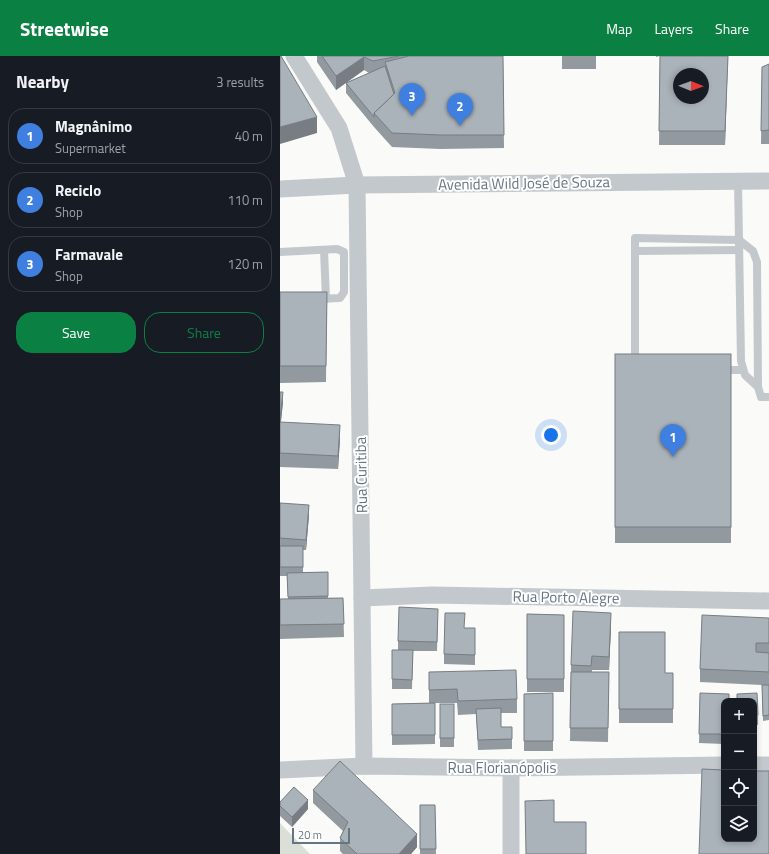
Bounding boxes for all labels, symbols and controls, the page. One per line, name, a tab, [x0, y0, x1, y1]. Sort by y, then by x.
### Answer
text: Streetwise	[20, 14, 109, 43]
text: Map	[606, 18, 632, 39]
text: Layers	[654, 18, 693, 39]
text: Share	[715, 18, 749, 39]
north arrow	[673, 68, 709, 104]
text: Nearby	[16, 69, 69, 95]
text: 3 results	[216, 72, 264, 92]
pin: 3	[399, 83, 425, 116]
pin: 2	[447, 93, 473, 126]
text: Magnânimo	[55, 115, 132, 138]
text: 1	[26, 126, 34, 146]
text: 40 m	[235, 126, 263, 146]
text: Supermarket	[55, 138, 126, 158]
street label: Avenida Wild José de Souza	[438, 170, 611, 196]
text: Reciclo	[55, 179, 101, 202]
text: 2	[26, 190, 34, 210]
text: 110 m	[227, 190, 263, 210]
text: Shop	[55, 202, 83, 222]
text: Farmavale	[55, 243, 123, 266]
text: 3	[26, 254, 34, 274]
text: 120 m	[227, 254, 263, 274]
text: Shop	[55, 266, 83, 286]
button: Save	[16, 312, 136, 353]
button: Share	[144, 312, 264, 353]
pin: 1	[660, 424, 686, 457]
your location	[541, 425, 561, 445]
street label: Rua Curitiba	[349, 436, 373, 513]
street label: Rua Porto Alegre	[512, 585, 620, 609]
map controls	[721, 698, 757, 842]
button: +	[721, 698, 757, 734]
button: −	[721, 734, 757, 770]
street label: Rua Florianópolis	[448, 756, 556, 779]
button: locate	[721, 770, 757, 806]
button: layers	[721, 806, 757, 842]
scale bar	[292, 826, 350, 845]
text: 20 m	[298, 827, 322, 843]

